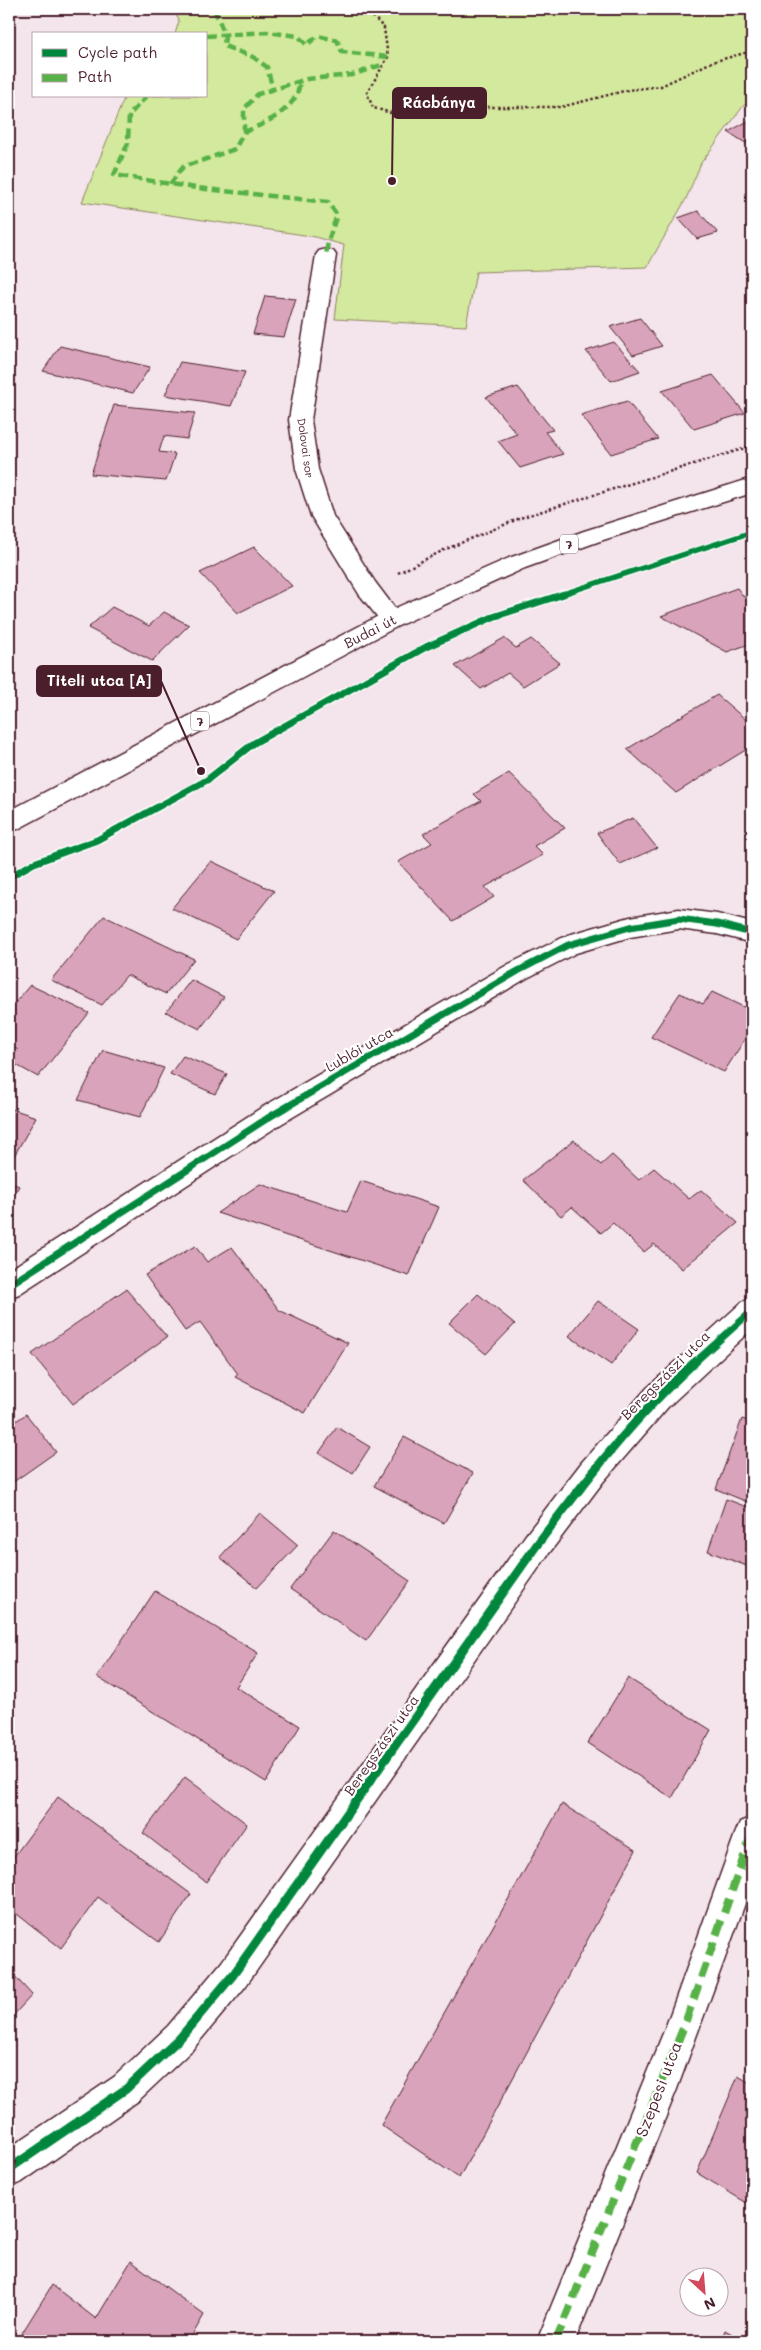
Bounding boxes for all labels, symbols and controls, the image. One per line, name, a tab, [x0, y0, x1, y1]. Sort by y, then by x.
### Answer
legend	[32, 32, 208, 98]
text: Cycle path	[78, 42, 157, 62]
text: Path	[78, 66, 112, 86]
callout: Rácbánya	[393, 88, 486, 118]
text: Rácbánya	[402, 92, 476, 112]
street label: Dolovai sor	[294, 417, 318, 479]
road number: 7	[560, 534, 578, 554]
street label: Budai út	[340, 610, 400, 652]
callout: Titeli utca [A]	[37, 666, 161, 696]
text: Titeli utca [A]	[47, 670, 151, 690]
road number: 7	[191, 711, 209, 730]
street label: Lublói utca	[322, 1022, 396, 1076]
street label: Beregszászi utca	[616, 1326, 714, 1424]
street label: Beregszászi utca	[339, 1691, 423, 1799]
street label: Szepesi utca	[630, 2038, 686, 2140]
north arrow	[678, 2268, 728, 2318]
text: N	[701, 2293, 719, 2315]

